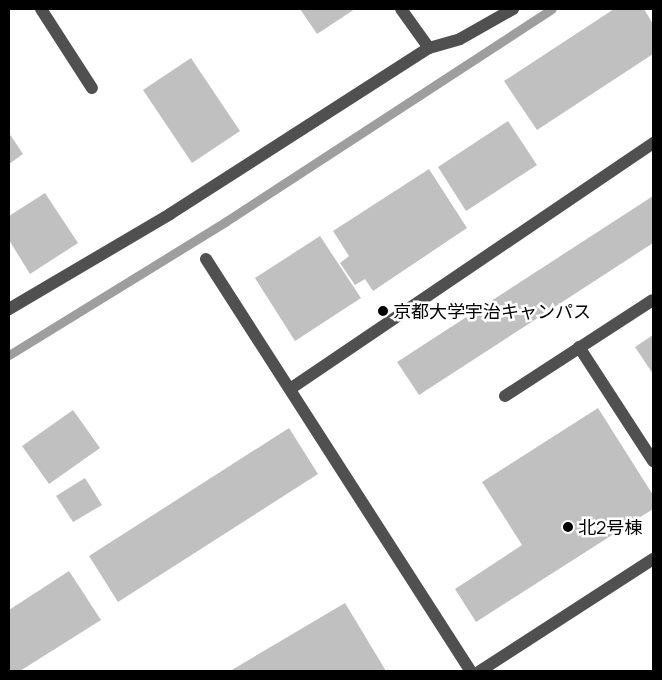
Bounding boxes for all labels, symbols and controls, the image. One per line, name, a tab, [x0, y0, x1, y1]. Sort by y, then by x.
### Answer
place label: 京都大学宇治キャンパス	[393, 300, 591, 322]
marker: 京都大学宇治キャンパス	[377, 305, 389, 317]
place label: 北2号棟	[578, 516, 642, 538]
marker: 北2号棟	[562, 521, 574, 533]

